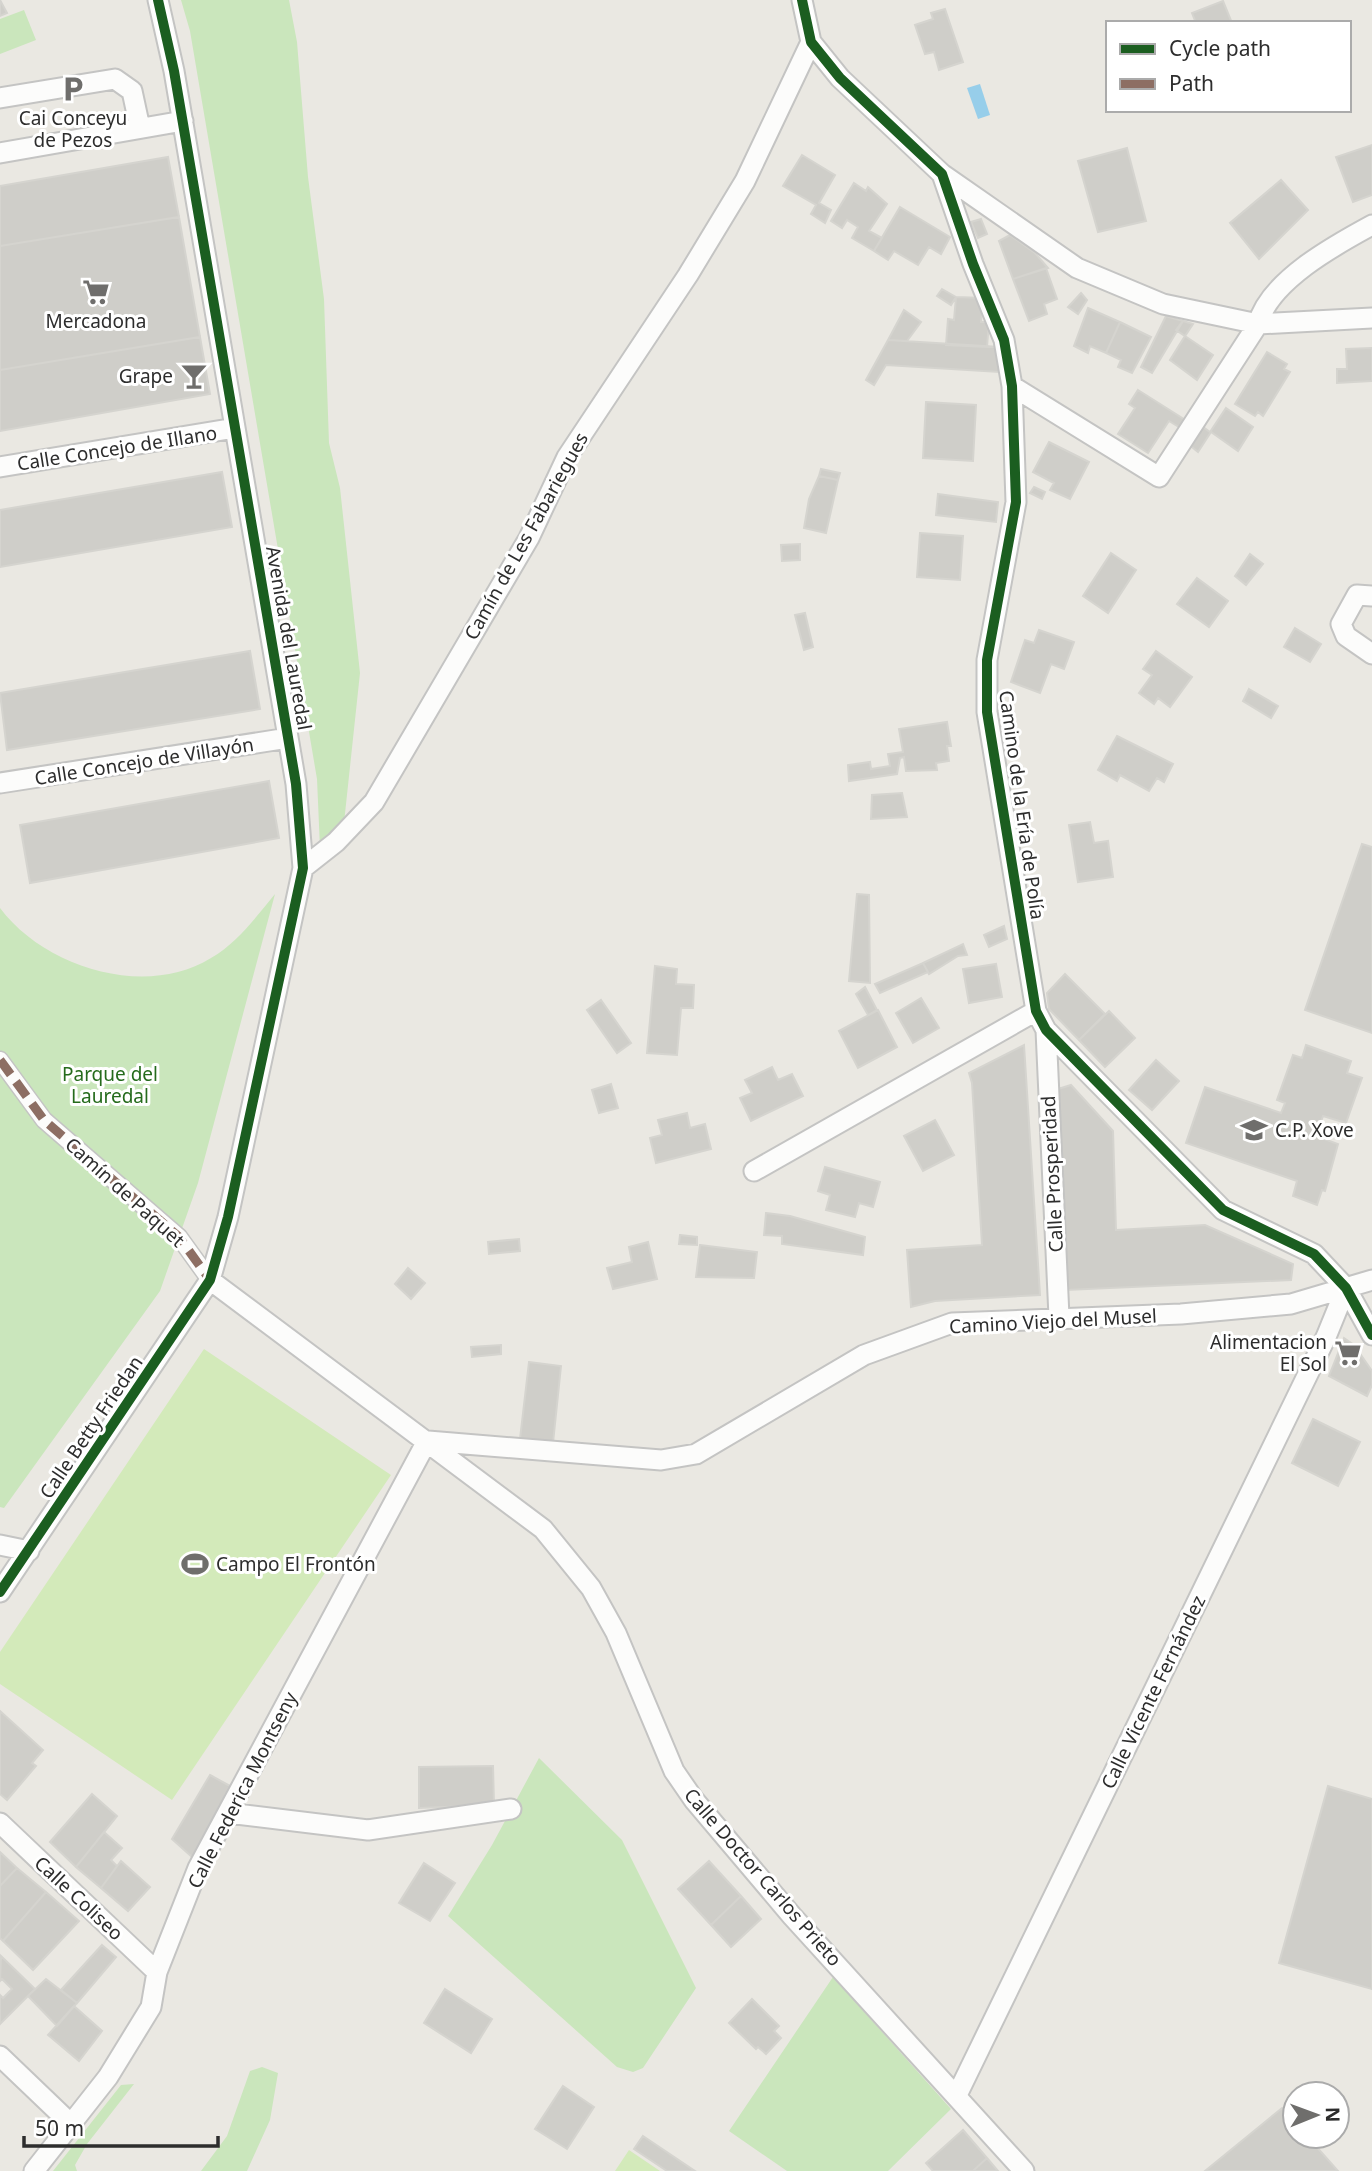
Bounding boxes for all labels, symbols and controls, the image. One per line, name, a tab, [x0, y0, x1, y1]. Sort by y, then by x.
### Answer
legend	[1106, 21, 1351, 112]
text: Cycle path	[1169, 34, 1271, 62]
text: Path	[1169, 69, 1214, 97]
parking icon: Cai Conceyu de Pezos	[58, 74, 88, 104]
place label: Cai Conceyu de Pezos	[19, 105, 127, 153]
supermarket icon: Mercadona	[81, 277, 111, 307]
place label: Mercadona	[46, 308, 146, 334]
bar icon: Grape	[179, 361, 209, 391]
place label: Grape	[119, 363, 173, 389]
street label: Calle Concejo de Illano	[15, 419, 219, 477]
street label: Camín de Les Fabariegues	[458, 428, 594, 644]
street label: Avenida del Lauredal	[260, 544, 318, 732]
street label: Camino de la Ería de Polía	[993, 689, 1051, 921]
street label: Calle Concejo de Villayón	[33, 731, 255, 791]
park label: Parque del Lauredal	[62, 1061, 158, 1109]
street label: Calle Prosperidad	[1035, 1095, 1069, 1253]
school or university icon: C.P. Xove	[1239, 1115, 1269, 1145]
place label: C.P. Xove	[1275, 1117, 1354, 1143]
street label: Camín de Paquet	[60, 1131, 190, 1253]
street label: Camino Viejo del Musel	[949, 1303, 1157, 1339]
place label: Alimentacion El Sol	[1210, 1329, 1327, 1377]
supermarket icon: Alimentacion El Sol	[1333, 1338, 1363, 1368]
street label: Calle Betty Friedan	[34, 1351, 148, 1503]
sports icon: Campo El Frontón	[180, 1549, 210, 1579]
place label: Campo El Frontón	[216, 1551, 376, 1577]
street label: Calle Vicente Fernández	[1095, 1591, 1211, 1793]
street label: Calle Federica Montseny	[181, 1687, 303, 1893]
street label: Calle Doctor Carlos Prieto	[678, 1782, 848, 1972]
street label: Calle Coliseo	[29, 1850, 129, 1946]
north arrow	[1281, 2080, 1351, 2150]
scale bar	[24, 2104, 219, 2148]
text: N	[1320, 2107, 1346, 2123]
text: 50 m	[35, 2114, 84, 2142]

